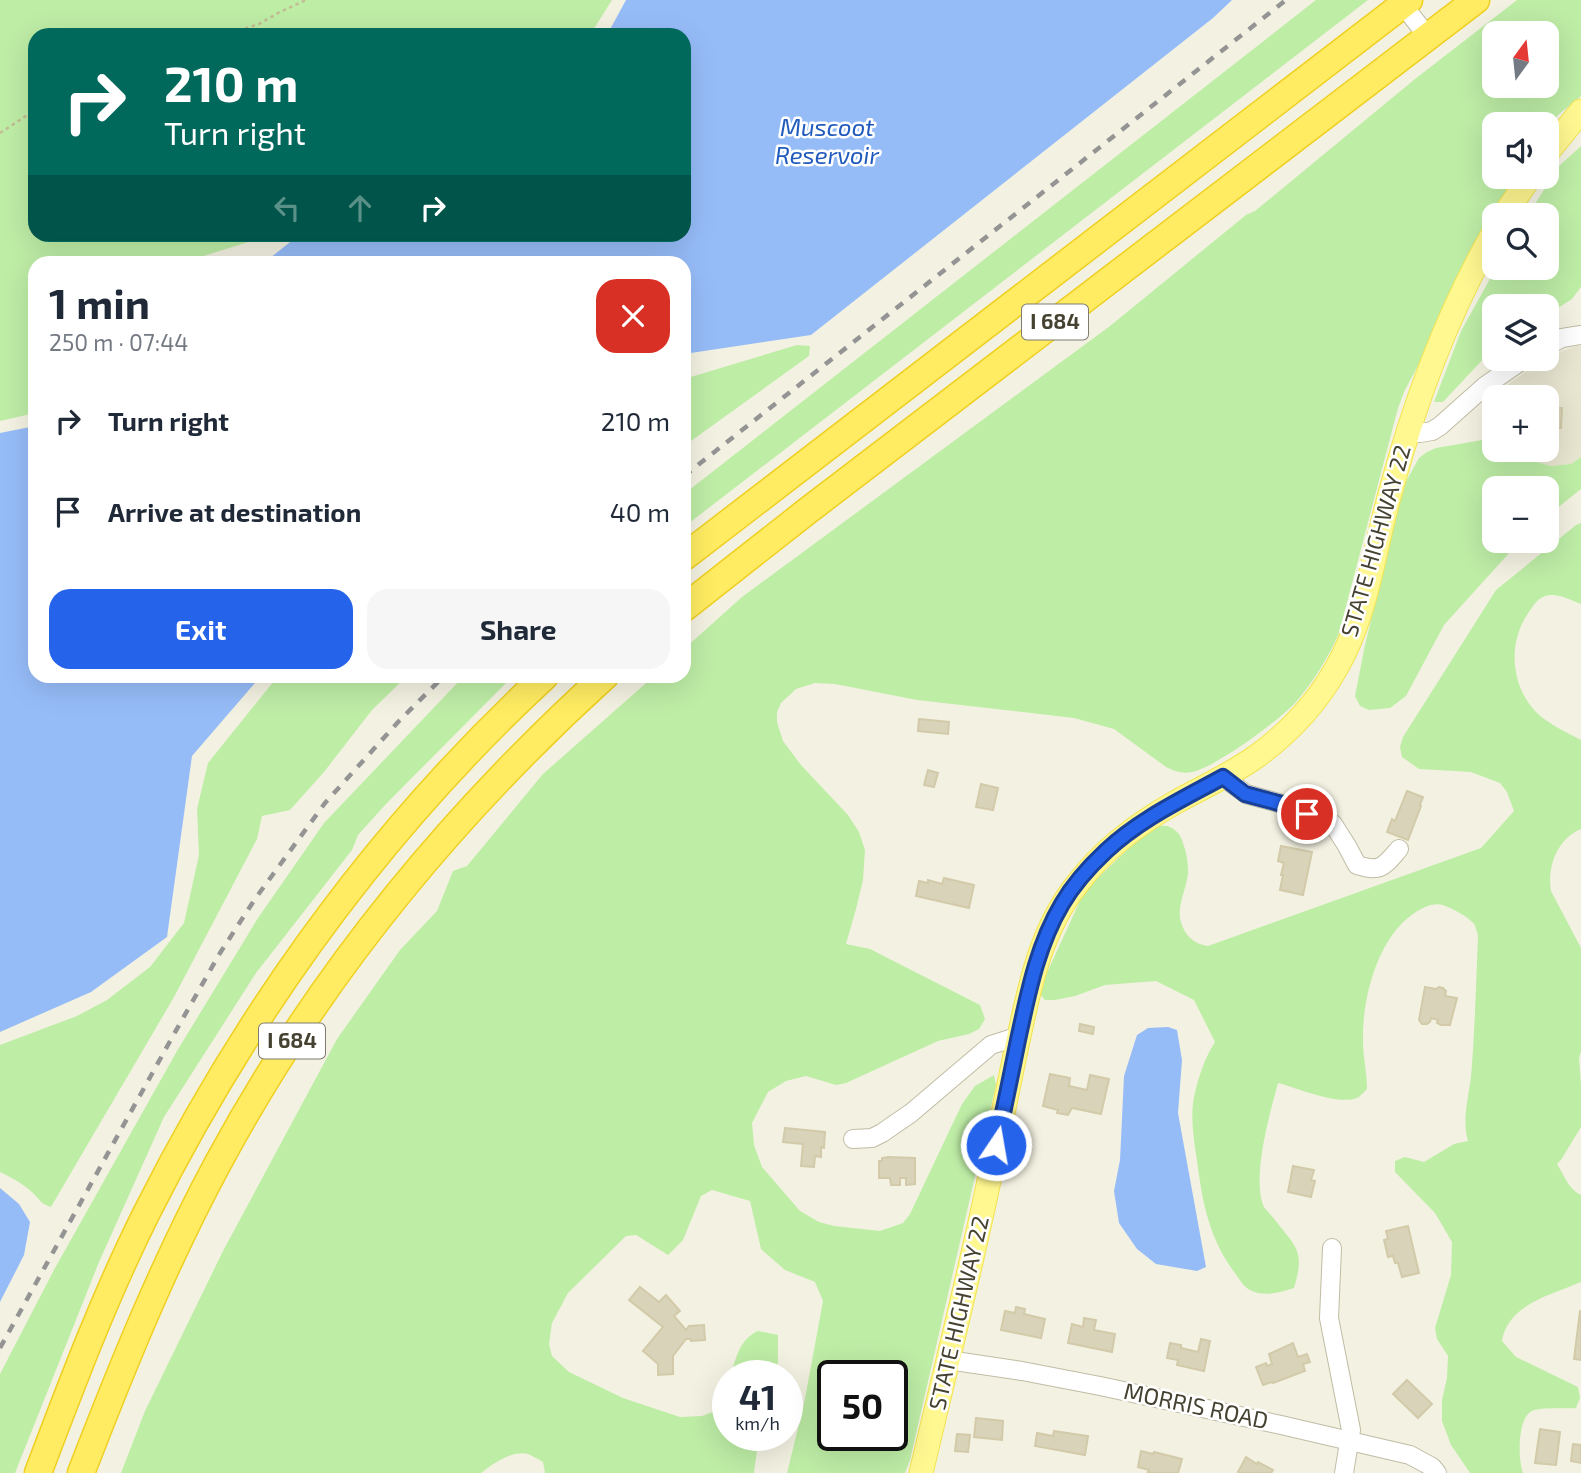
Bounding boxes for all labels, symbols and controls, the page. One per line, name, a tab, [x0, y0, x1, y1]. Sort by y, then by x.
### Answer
north arrow	[1482, 21, 1559, 98]
map controls	[1482, 21, 1559, 553]
text: 210 m	[164, 53, 298, 112]
icon: right	[49, 56, 140, 147]
water label: Muscoot Reservoir	[775, 112, 879, 169]
button: sound	[1482, 112, 1559, 189]
text: Turn right	[164, 113, 306, 151]
icon: left	[268, 189, 306, 227]
icon: ahead	[341, 189, 379, 227]
icon: right	[414, 189, 452, 227]
button: search	[1482, 203, 1559, 280]
text: 1 min	[49, 277, 150, 327]
button: close	[596, 279, 670, 353]
button: layers	[1482, 294, 1559, 371]
road number: I 684	[1022, 304, 1088, 340]
text: 250 m · 07:44	[49, 328, 188, 356]
button: +	[1482, 385, 1559, 462]
icon: right	[49, 402, 87, 440]
text: Turn right	[108, 405, 229, 436]
text: 210 m	[601, 405, 670, 436]
street label: STATE HIGHWAY 22	[1334, 442, 1416, 640]
button: −	[1482, 476, 1559, 553]
icon: arrive	[49, 493, 87, 531]
text: Arrive at destination	[108, 496, 361, 527]
text: 40 m	[610, 496, 670, 527]
button: Exit	[49, 589, 353, 669]
button: Share	[367, 589, 670, 669]
pin	[1277, 784, 1337, 844]
icon: arrive	[1288, 795, 1326, 833]
road number: I 684	[259, 1024, 325, 1058]
position arrow	[959, 1108, 1033, 1182]
street label: STATE HIGHWAY 22	[922, 1213, 994, 1413]
speed limit sign: 50	[817, 1360, 908, 1451]
text: 41	[739, 1375, 776, 1417]
street label: MORRIS ROAD	[1121, 1376, 1271, 1434]
text: km/h	[735, 1412, 780, 1434]

